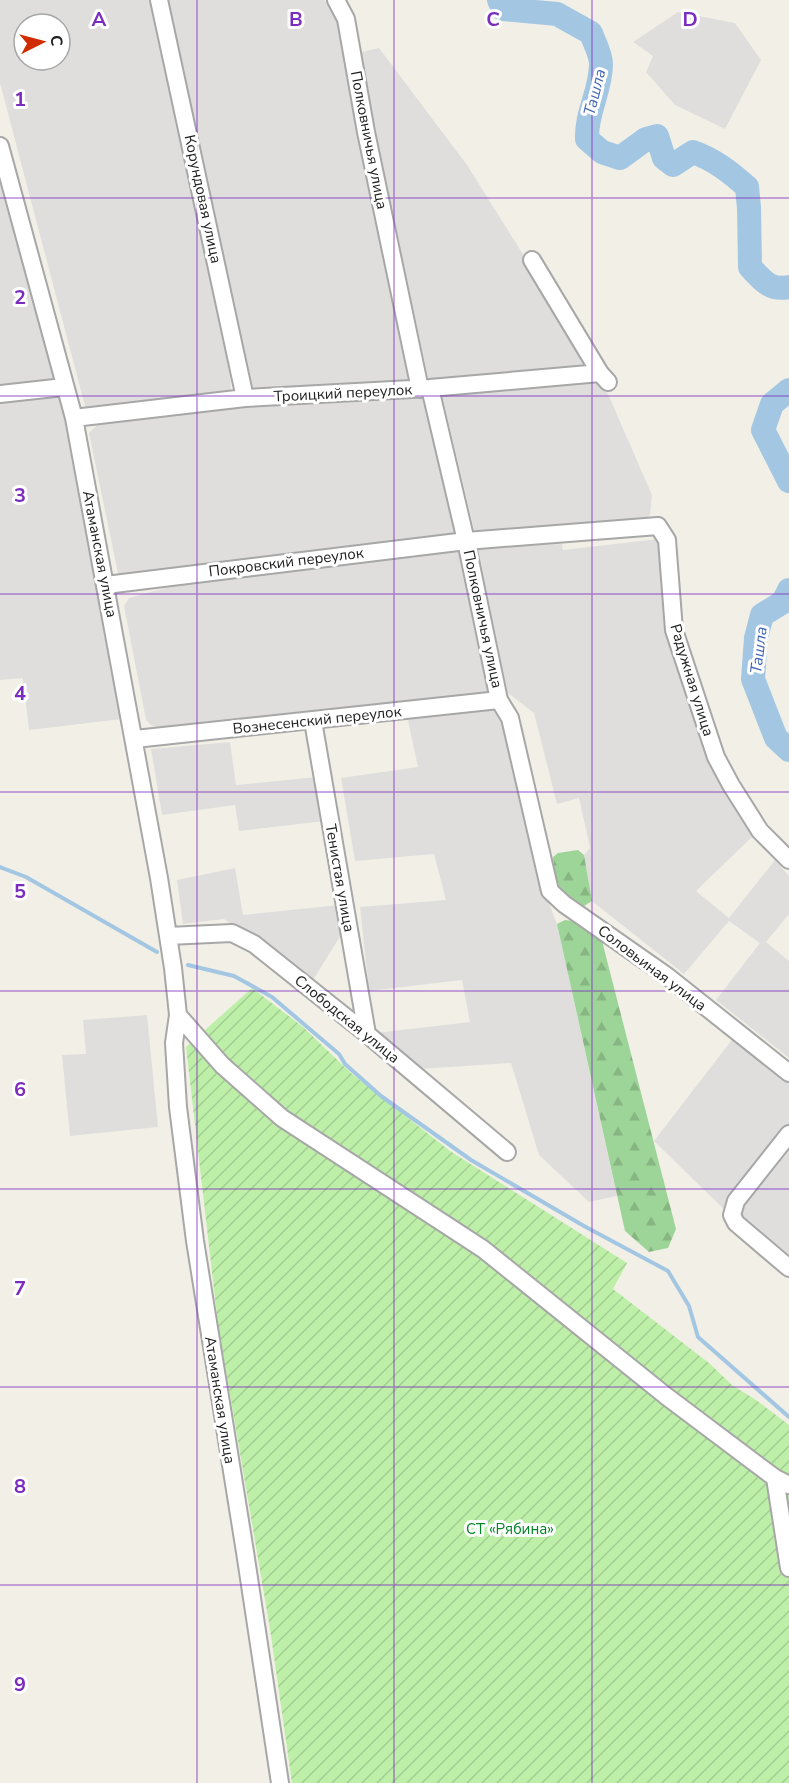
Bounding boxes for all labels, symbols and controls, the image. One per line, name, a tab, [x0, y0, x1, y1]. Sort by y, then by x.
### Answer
text: A	[92, 6, 107, 33]
text: B	[289, 6, 303, 33]
text: C	[486, 6, 500, 33]
text: D	[682, 6, 698, 33]
north arrow	[12, 12, 72, 72]
text: С	[44, 34, 67, 47]
water label: Ташла	[579, 66, 611, 118]
street label: Полковничья улица	[346, 69, 392, 211]
text: 1	[14, 86, 26, 113]
street label: Корундовая улица	[180, 133, 226, 265]
text: 2	[14, 284, 26, 311]
street label: Троицкий переулок	[273, 379, 413, 407]
text: 3	[14, 482, 26, 509]
street label: Атаманская улица	[78, 489, 122, 619]
street label: Покровский переулок	[207, 543, 365, 581]
street label: Полковничья улица	[459, 548, 507, 690]
street label: Радужная улица	[665, 621, 719, 739]
water label: Ташла	[745, 625, 773, 675]
text: 4	[14, 680, 26, 707]
street label: Вознесенский переулок	[232, 701, 402, 739]
street label: Тенистая улица	[321, 822, 359, 934]
text: 5	[14, 878, 26, 905]
street label: Соловьиная улица	[594, 921, 710, 1015]
street label: Слободская улица	[290, 970, 404, 1068]
text: 6	[14, 1076, 26, 1103]
text: 7	[14, 1275, 26, 1302]
street label: Атаманская улица	[200, 1335, 240, 1465]
text: 8	[14, 1473, 26, 1500]
park label: СТ «Рябина»	[466, 1519, 554, 1539]
text: 9	[14, 1671, 26, 1698]

